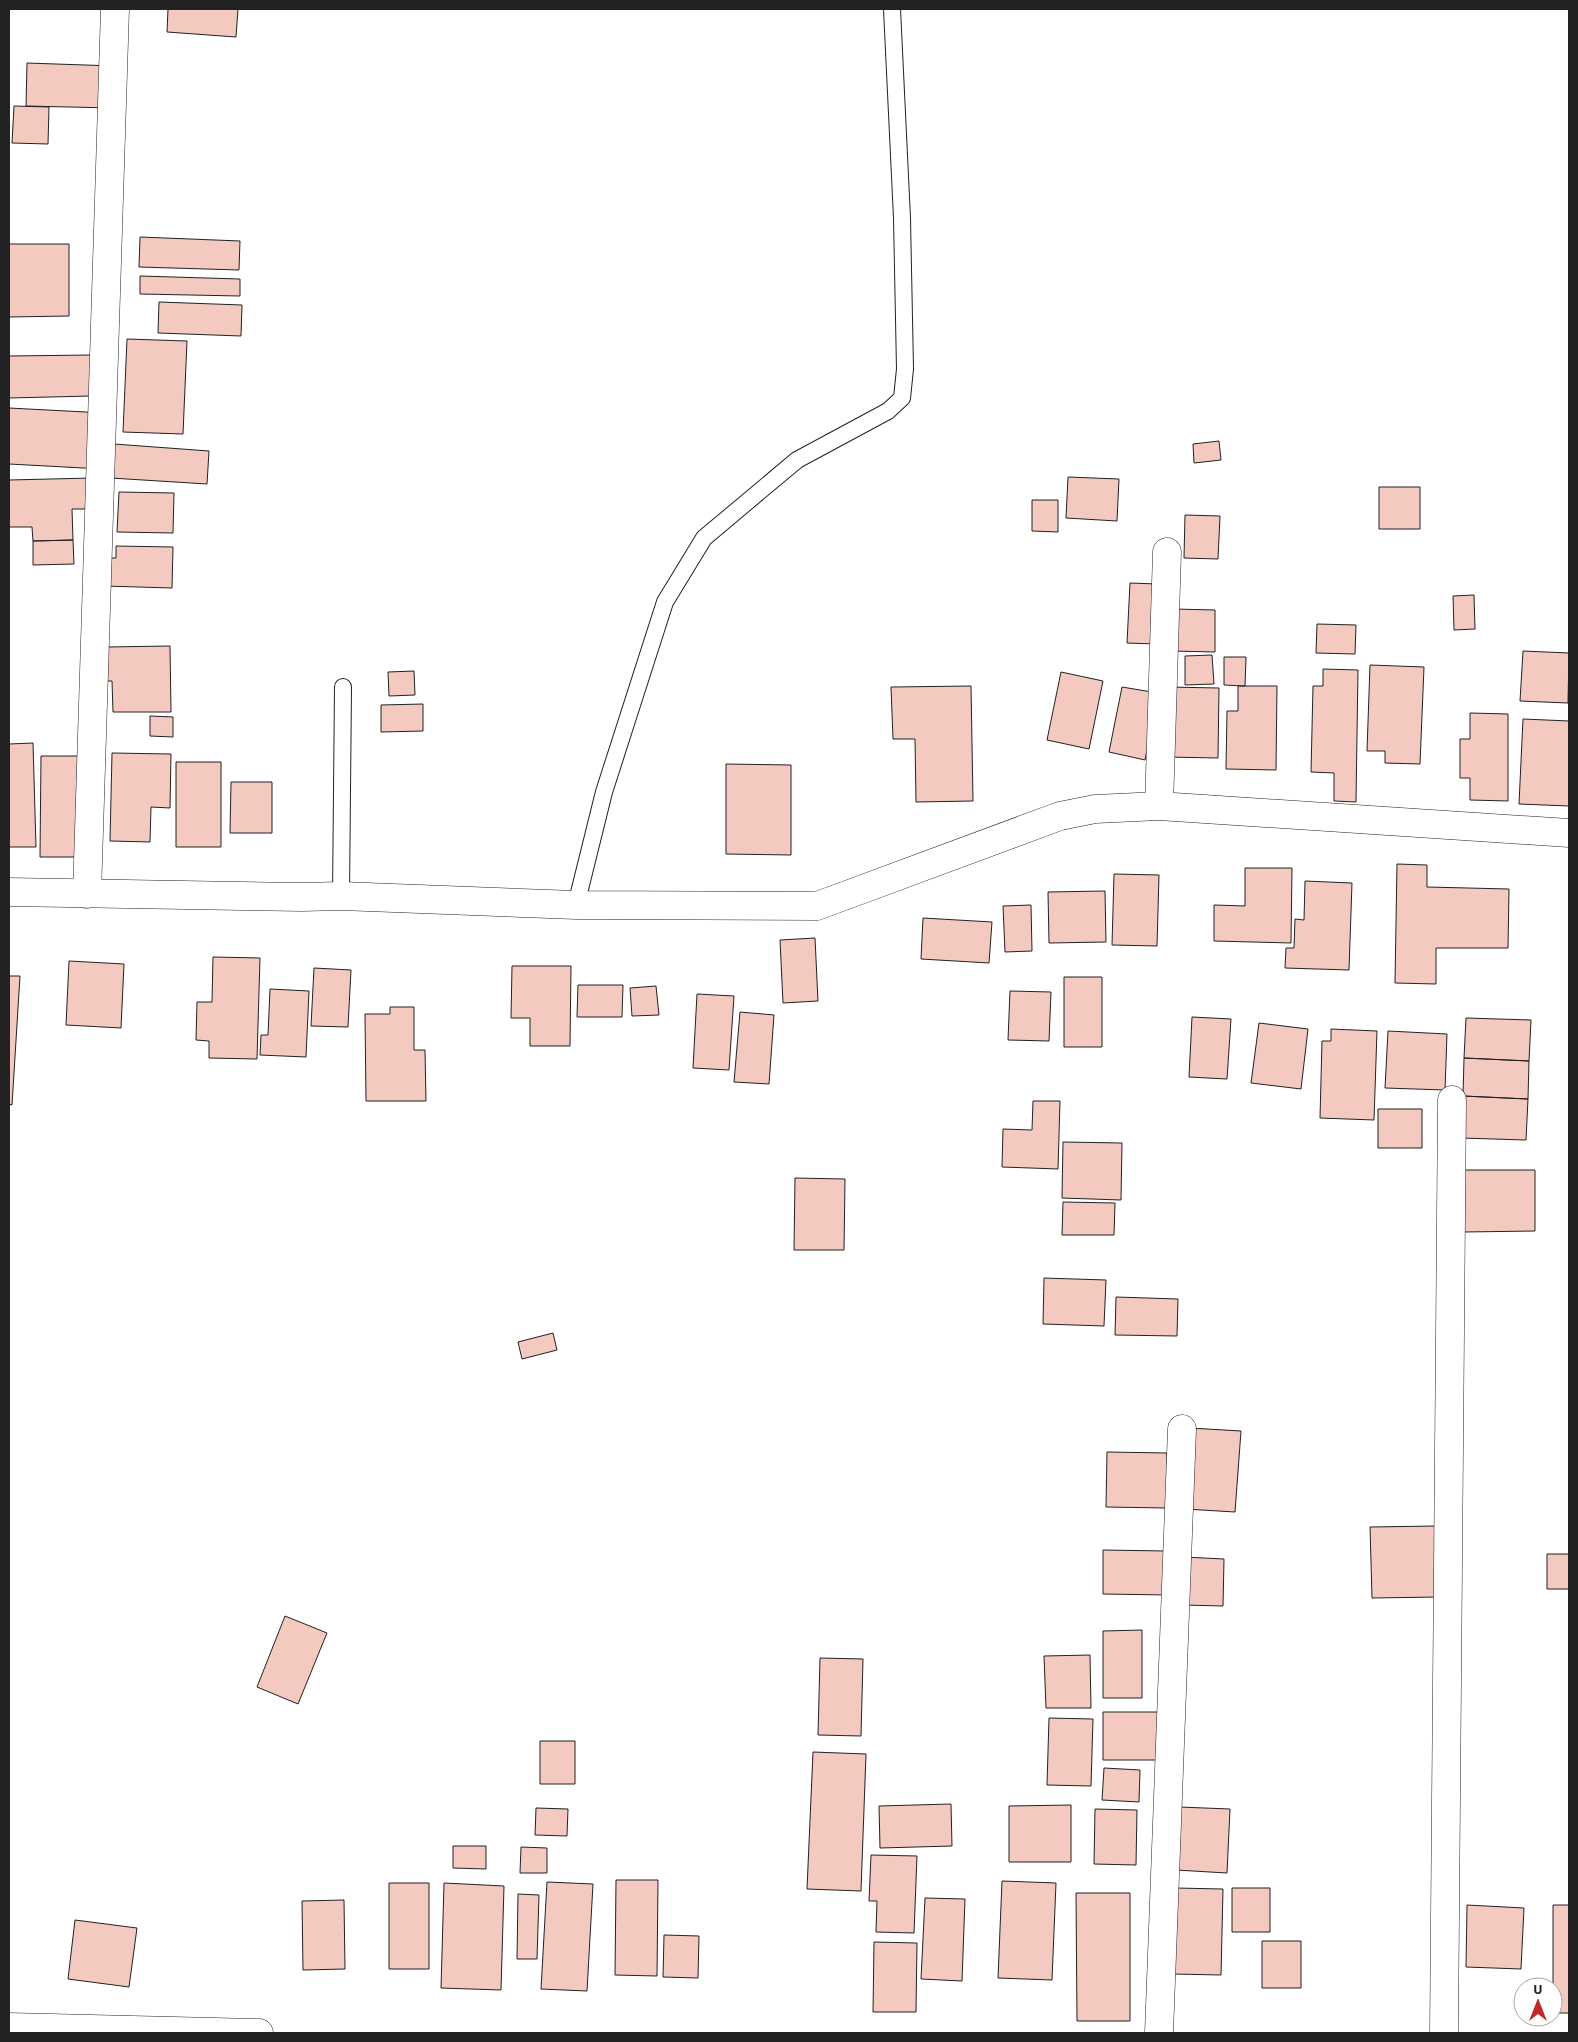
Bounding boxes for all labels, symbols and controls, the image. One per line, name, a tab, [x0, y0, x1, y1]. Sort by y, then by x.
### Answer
north arrow	[1513, 1977, 1563, 2027]
text: U	[1534, 1980, 1543, 1997]

